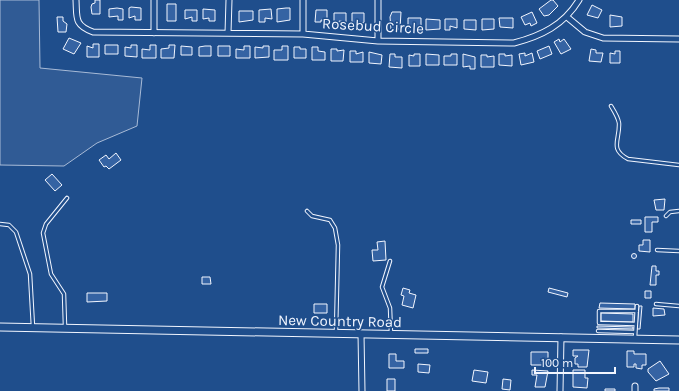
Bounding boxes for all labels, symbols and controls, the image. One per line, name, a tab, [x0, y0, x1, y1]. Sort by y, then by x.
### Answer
street label: Rosebud Circle	[322, 14, 424, 38]
street label: New Country Road	[278, 311, 402, 331]
scale bar	[535, 349, 615, 375]
text: 100 m	[541, 356, 573, 370]

